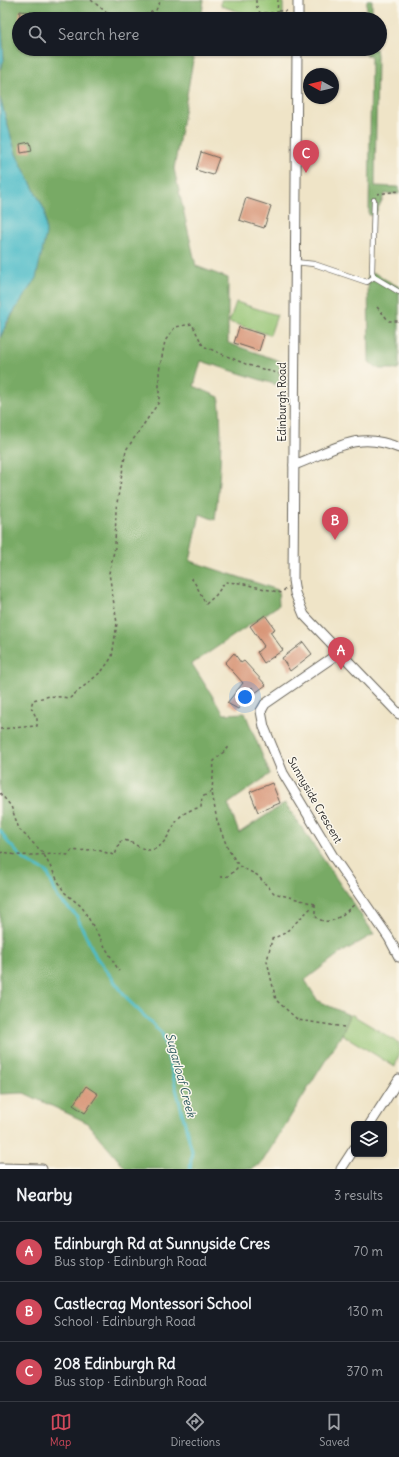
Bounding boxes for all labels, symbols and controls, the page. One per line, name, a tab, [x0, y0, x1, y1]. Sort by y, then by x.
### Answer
search box	[12, 12, 387, 56]
icon: search	[26, 23, 48, 45]
text: Search here	[58, 25, 139, 44]
north arrow	[303, 68, 339, 104]
pin: C	[293, 140, 319, 173]
street label: Edinburgh Road	[275, 362, 289, 442]
pin: B	[322, 507, 348, 540]
pin: A	[328, 637, 354, 670]
your location	[235, 687, 255, 707]
street label: Sunnyside Crescent	[285, 754, 346, 846]
water label: Sugarloaf Creek	[163, 1031, 200, 1120]
map controls	[351, 1121, 387, 1157]
button: layers	[351, 1121, 387, 1157]
text: Nearby	[16, 1184, 72, 1206]
text: 3 results	[334, 1187, 383, 1204]
text: Edinburgh Rd at Sunnyside Cres	[54, 1234, 270, 1253]
text: A	[25, 1243, 33, 1260]
text: 70 m	[354, 1243, 383, 1260]
text: Bus stop · Edinburgh Road	[54, 1253, 207, 1270]
text: Castlecrag Montessori School	[54, 1294, 252, 1313]
text: B	[25, 1303, 33, 1320]
text: 130 m	[347, 1303, 383, 1320]
text: School · Edinburgh Road	[54, 1313, 196, 1330]
text: 208 Edinburgh Rd	[54, 1354, 176, 1373]
text: C	[25, 1363, 33, 1380]
text: 370 m	[346, 1363, 383, 1380]
text: Bus stop · Edinburgh Road	[54, 1373, 207, 1390]
tab: Map	[50, 1411, 72, 1449]
tab: Directions	[171, 1411, 220, 1449]
tab: Saved	[319, 1411, 349, 1449]

